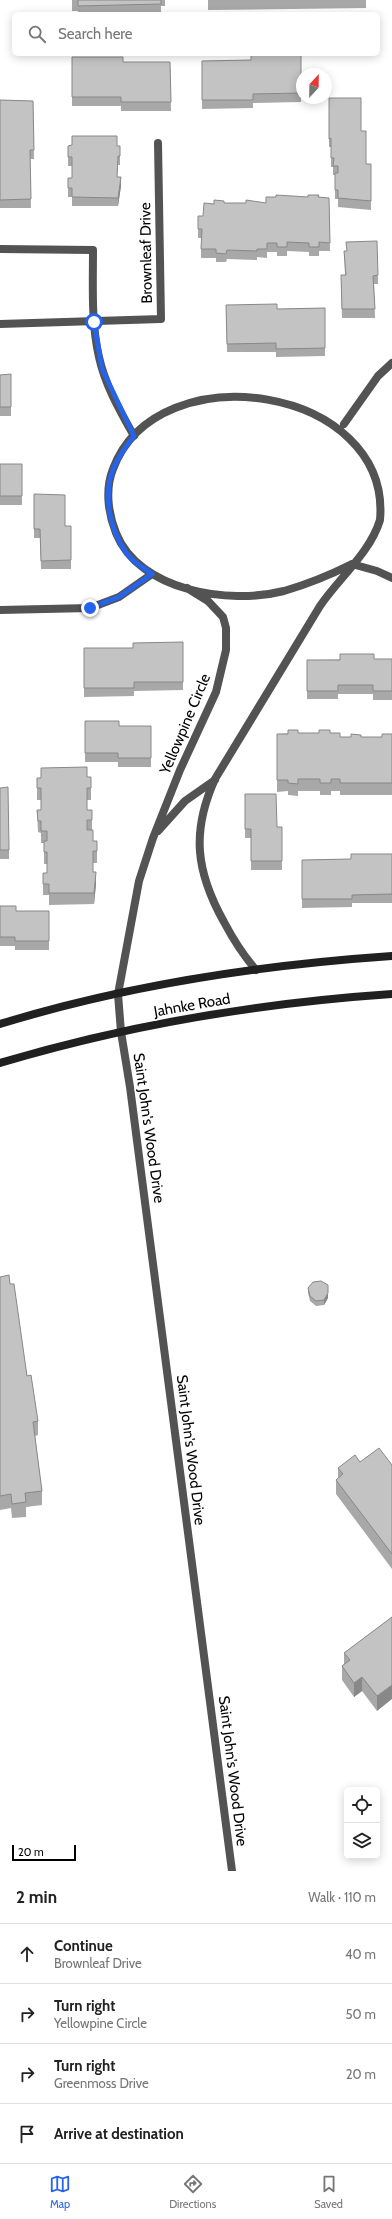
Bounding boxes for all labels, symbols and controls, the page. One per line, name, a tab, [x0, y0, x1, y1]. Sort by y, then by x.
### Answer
search box	[12, 12, 380, 56]
icon: search	[26, 23, 48, 45]
text: Search here	[58, 25, 133, 43]
north arrow	[296, 68, 332, 104]
street label: Brownleaf Drive	[136, 202, 156, 304]
route start	[85, 313, 103, 331]
route end	[81, 599, 99, 617]
street label: Yellowpine Circle	[155, 671, 214, 778]
street label: Jahnke Road	[151, 989, 232, 1021]
street label: Saint John's Wood Drive	[130, 1052, 168, 1205]
street label: Saint John's Wood Drive	[173, 1374, 209, 1527]
street label: Saint John's Wood Drive	[215, 1695, 251, 1848]
map controls	[344, 1787, 380, 1859]
button: locate	[344, 1787, 380, 1823]
button: layers	[344, 1823, 380, 1859]
scale bar	[12, 1843, 76, 1862]
text: 20 m	[18, 1845, 44, 1859]
text: 2 min	[16, 1887, 57, 1907]
text: Walk · 110 m	[308, 1889, 376, 1905]
text: Continue	[54, 1937, 113, 1955]
icon: ahead	[16, 1943, 38, 1965]
text: 40 m	[345, 1946, 376, 1962]
text: Brownleaf Drive	[54, 1955, 142, 1971]
text: Turn right	[54, 1997, 115, 2015]
icon: right	[16, 2003, 38, 2025]
text: 50 m	[346, 2006, 376, 2022]
text: Yellowpine Circle	[54, 2015, 147, 2031]
text: Turn right	[54, 2057, 115, 2075]
icon: right	[16, 2063, 38, 2085]
text: 20 m	[346, 2066, 376, 2082]
text: Greenmoss Drive	[54, 2075, 149, 2091]
icon: arrive	[16, 2123, 38, 2145]
text: Arrive at destination	[54, 2125, 184, 2143]
tab: Map	[49, 2173, 71, 2211]
tab: Directions	[169, 2173, 216, 2211]
tab: Saved	[314, 2173, 343, 2211]

